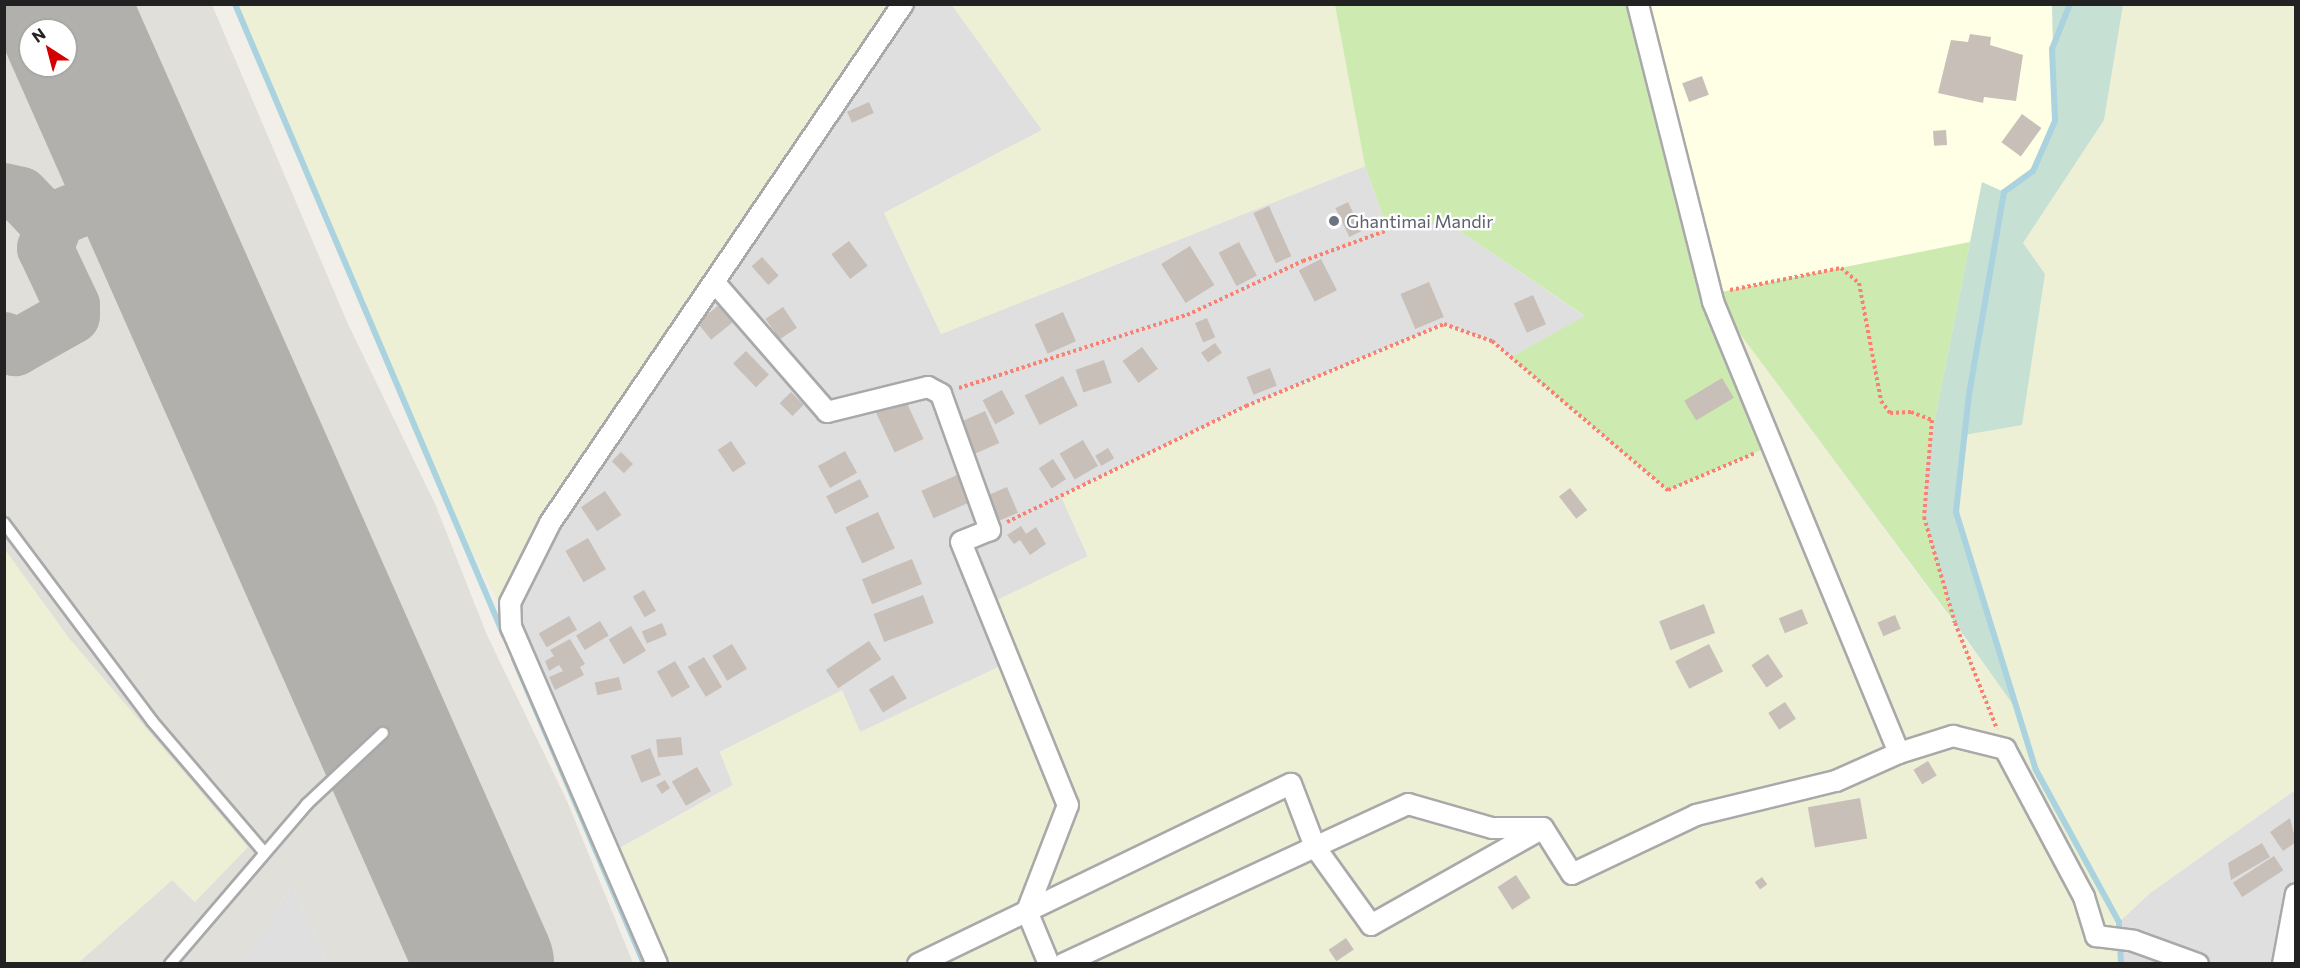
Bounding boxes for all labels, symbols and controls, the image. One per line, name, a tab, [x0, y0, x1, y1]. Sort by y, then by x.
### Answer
north arrow	[18, 18, 78, 78]
text: N	[28, 23, 49, 46]
place label: Ghantimai Mandir	[1346, 210, 1493, 232]
marker: Ghantimai Mandir	[1327, 214, 1341, 228]

